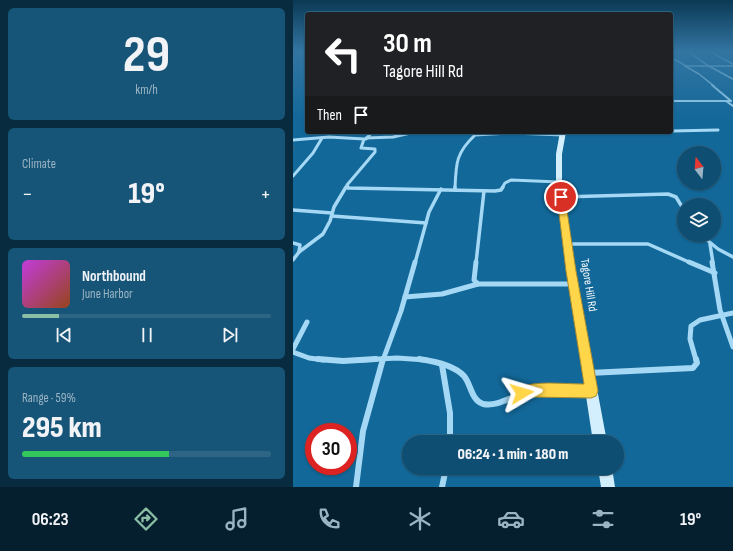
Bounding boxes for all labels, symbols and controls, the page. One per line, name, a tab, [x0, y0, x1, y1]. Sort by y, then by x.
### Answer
text: 29	[123, 24, 170, 87]
text: 30 m	[383, 27, 432, 60]
icon: left	[317, 28, 369, 80]
text: Tagore Hill Rd	[383, 61, 463, 82]
text: km/h	[135, 82, 158, 98]
icon: arrive	[350, 104, 372, 126]
text: Then	[317, 106, 342, 125]
north arrow	[677, 146, 721, 190]
map controls	[677, 146, 721, 242]
text: Climate	[22, 156, 56, 172]
text: 19°	[128, 176, 165, 212]
pin	[544, 180, 578, 214]
text: −	[22, 181, 33, 208]
text: +	[260, 181, 271, 208]
icon: arrive	[550, 186, 572, 208]
button: layers	[677, 198, 721, 242]
street label: Tagore Hill Rd	[577, 257, 600, 313]
text: Northbound	[82, 267, 146, 286]
text: June Harbor	[82, 286, 133, 302]
icon: previous	[53, 324, 75, 346]
icon: pause	[136, 324, 158, 346]
icon: next	[219, 324, 241, 346]
position arrow	[501, 372, 543, 414]
text: Range · 59%	[22, 390, 76, 406]
text: 295 km	[22, 410, 102, 446]
speed limit sign: 30	[305, 423, 357, 475]
text: 06:24 · 1 min · 180 m	[458, 445, 568, 464]
icon: directions	[132, 505, 160, 533]
icon: music	[223, 505, 251, 533]
icon: phone	[315, 505, 343, 533]
icon: climate	[406, 505, 434, 533]
icon: car	[497, 505, 525, 533]
icon: filters	[589, 505, 617, 533]
text: 06:23	[32, 509, 69, 530]
text: 19°	[680, 509, 701, 530]

